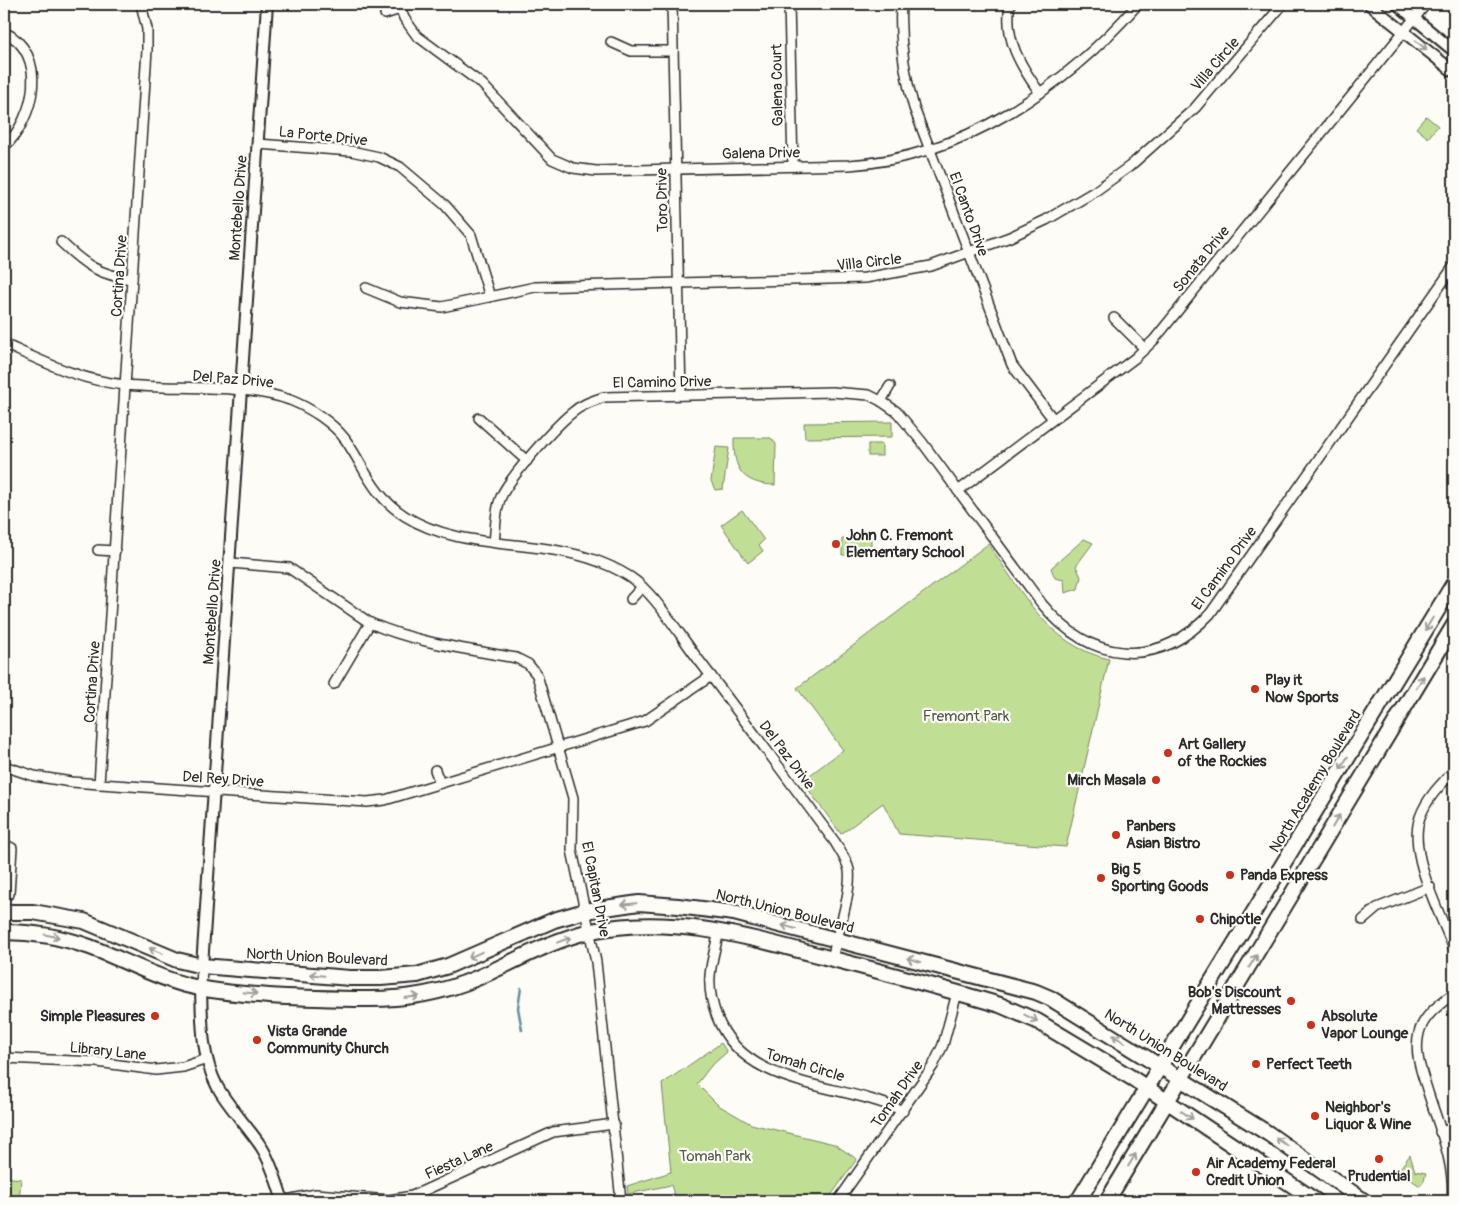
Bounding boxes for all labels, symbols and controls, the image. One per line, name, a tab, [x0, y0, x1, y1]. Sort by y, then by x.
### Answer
street label: Villa Circle	[1187, 33, 1244, 95]
one-way arrow	[1414, 39, 1427, 50]
street label: Galena Court	[767, 43, 788, 126]
street label: La Porte Drive	[278, 122, 369, 151]
street label: Galena Drive	[722, 143, 801, 164]
street label: Montebello Drive	[225, 154, 252, 261]
street label: Toro Drive	[652, 167, 673, 232]
street label: El Canto Drive	[945, 170, 993, 259]
street label: Sonata Drive	[1169, 222, 1234, 296]
street label: Cortina Drive	[107, 234, 132, 318]
street label: Villa Circle	[836, 250, 903, 275]
street label: Del Paz Drive	[192, 366, 275, 393]
street label: El Camino Drive	[612, 372, 712, 393]
street label: El Camino Drive	[1188, 522, 1261, 614]
place label: John C. Fremont Elementary School	[846, 526, 965, 562]
marker: John C. Fremont Elementary School	[830, 538, 842, 550]
street label: Montebello Drive	[199, 558, 226, 665]
one-way arrow	[1423, 617, 1433, 631]
street label: Cortina Drive	[80, 640, 105, 724]
place label: Play it Now Sports	[1265, 671, 1339, 707]
one-way arrow	[1415, 675, 1425, 689]
marker: Play it Now Sports	[1249, 683, 1261, 695]
street label: North Academy Boulevard	[1265, 706, 1366, 856]
park label: Fremont Park	[923, 707, 1010, 726]
street label: Del Paz Drive	[755, 717, 819, 794]
place label: Art Gallery of the Rockies	[1177, 735, 1267, 771]
marker: Art Gallery of the Rockies	[1162, 747, 1174, 759]
one-way arrow	[1339, 756, 1349, 770]
street label: Del Rey Drive	[182, 767, 265, 792]
place label: Mirch Masala	[1067, 771, 1146, 790]
marker: Mirch Masala	[1150, 774, 1162, 786]
one-way arrow	[1331, 814, 1341, 829]
place label: Panbers Asian Bistro	[1126, 817, 1200, 853]
marker: Panbers Asian Bistro	[1110, 829, 1122, 841]
street label: El Capitan Drive	[577, 840, 614, 939]
place label: Big 5 Sporting Goods	[1111, 860, 1209, 896]
place label: Panda Express	[1240, 866, 1328, 885]
marker: Panda Express	[1224, 869, 1236, 881]
marker: Big 5 Sporting Goods	[1095, 872, 1107, 884]
street label: North Union Boulevard	[714, 885, 856, 938]
one-way arrow	[621, 899, 637, 909]
place label: Chipotle	[1210, 910, 1262, 929]
marker: Chipotle	[1194, 913, 1206, 925]
one-way arrow	[781, 922, 797, 931]
one-way arrow	[44, 932, 60, 942]
one-way arrow	[555, 935, 571, 944]
street label: North Union Boulevard	[246, 944, 388, 971]
one-way arrow	[149, 945, 164, 955]
one-way arrow	[468, 950, 483, 960]
one-way arrow	[1248, 954, 1259, 968]
one-way arrow	[907, 955, 923, 965]
one-way arrow	[309, 970, 325, 980]
place label: Bob's Discount Mattresses	[1188, 983, 1282, 1019]
one-way arrow	[242, 988, 258, 998]
one-way arrow	[404, 992, 420, 1002]
marker: Bob's Discount Mattresses	[1285, 995, 1297, 1007]
street label: North Union Boulevard	[1101, 1005, 1231, 1096]
place label: Simple Pleasures	[40, 1007, 145, 1026]
place label: Absolute Vapor Lounge	[1321, 1007, 1409, 1043]
marker: Simple Pleasures	[149, 1010, 161, 1022]
one-way arrow	[1024, 1014, 1039, 1024]
marker: Absolute Vapor Lounge	[1305, 1019, 1317, 1031]
place label: Vista Grande Community Church	[267, 1022, 389, 1058]
marker: Vista Grande Community Church	[251, 1034, 263, 1046]
one-way arrow	[1113, 1034, 1127, 1044]
street label: Library Lane	[69, 1038, 148, 1065]
street label: Tomah Circle	[763, 1044, 847, 1087]
place label: Perfect Teeth	[1266, 1055, 1352, 1074]
street label: Tomah Drive	[867, 1056, 928, 1132]
marker: Perfect Teeth	[1250, 1058, 1262, 1070]
place label: Neighbor's Liquor & Wine	[1325, 1098, 1412, 1134]
one-way arrow	[1180, 1110, 1194, 1120]
marker: Neighbor's Liquor & Wine	[1309, 1110, 1321, 1122]
street label: Fiesta Lane	[422, 1137, 497, 1184]
one-way arrow	[1275, 1137, 1289, 1147]
park label: Tomah Park	[679, 1147, 752, 1166]
one-way arrow	[1128, 1153, 1138, 1167]
marker: Prudential	[1373, 1153, 1385, 1165]
place label: Air Academy Federal Credit Union	[1206, 1154, 1336, 1190]
marker: Air Academy Federal Credit Union	[1190, 1166, 1202, 1178]
place label: Prudential	[1347, 1167, 1411, 1186]

